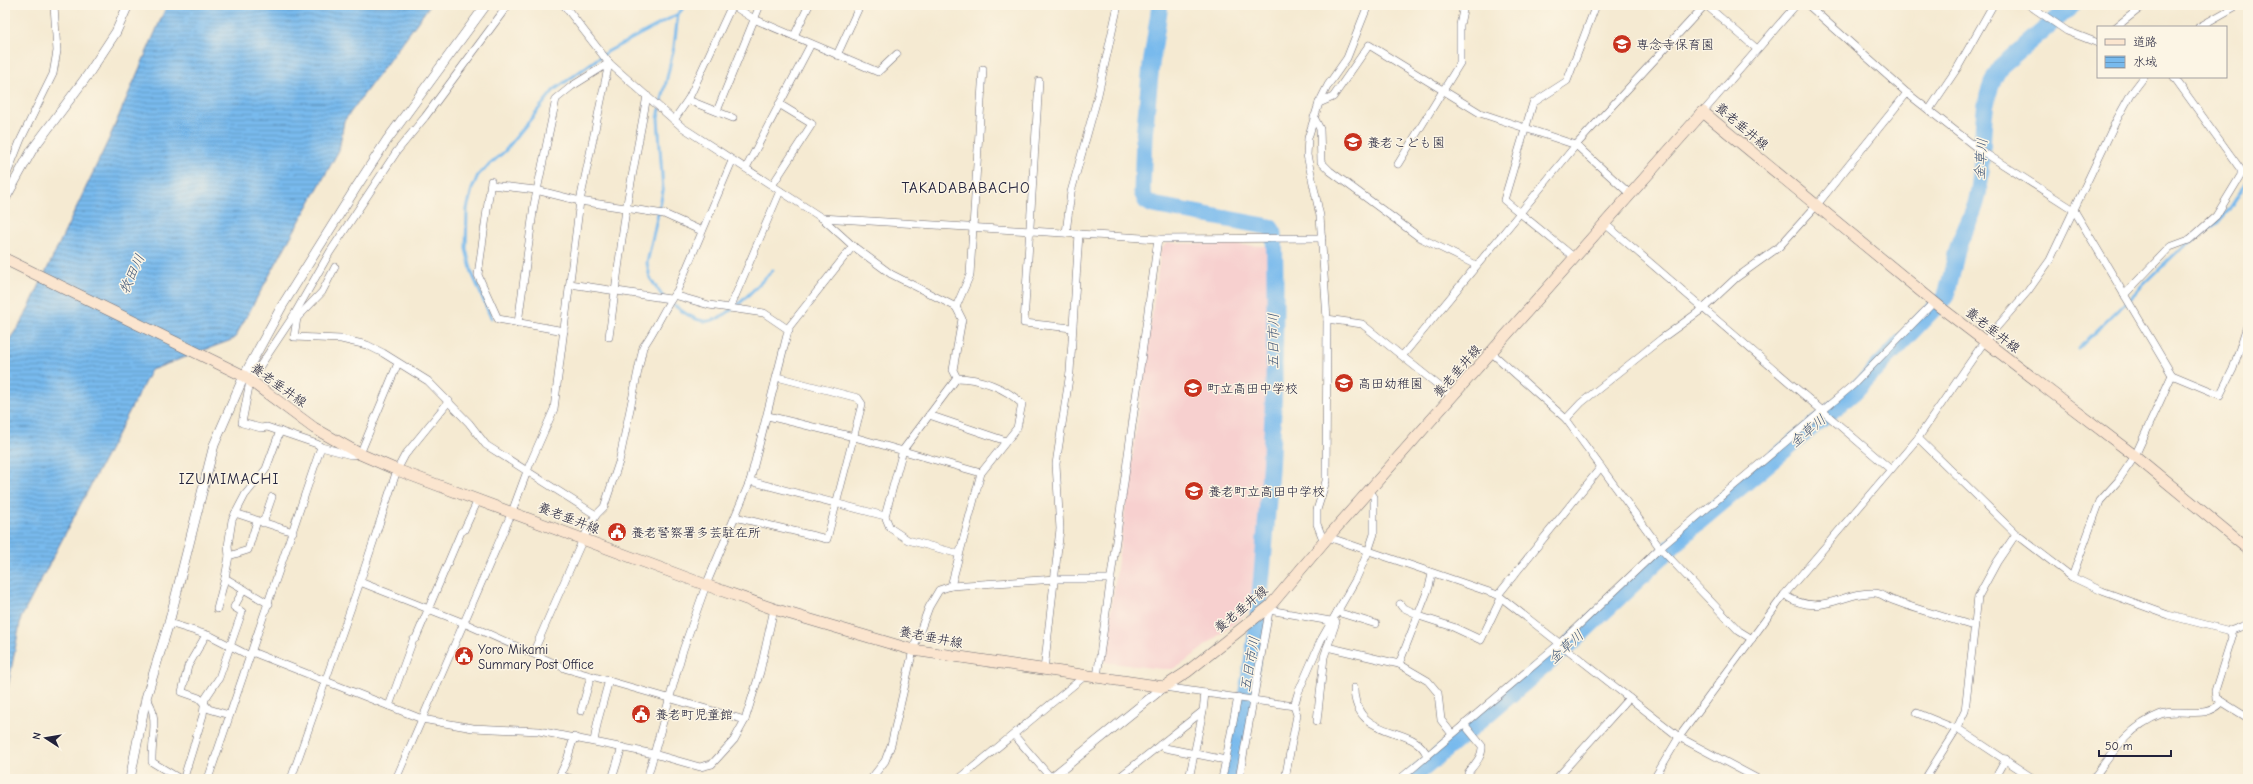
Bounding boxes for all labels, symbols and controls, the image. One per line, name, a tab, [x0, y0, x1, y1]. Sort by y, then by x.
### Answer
legend	[2097, 26, 2227, 78]
school or university icon: 専念寺保育園	[1611, 33, 1633, 55]
text: 道路	[2133, 35, 2157, 49]
place label: 専念寺保育園	[1636, 37, 1714, 52]
text: 水域	[2133, 55, 2157, 69]
street label: 養老垂井線	[1712, 99, 1772, 153]
school or university icon: 養老こども園	[1342, 131, 1364, 153]
place label: 養老こども園	[1367, 135, 1445, 150]
water label: 金草川	[1971, 137, 1991, 181]
district label: TAKADABABACHO	[901, 179, 1031, 197]
water label: 牧田川	[115, 251, 149, 297]
street label: 養老垂井線	[1963, 304, 2024, 357]
water label: 五日市川	[1265, 313, 1282, 369]
street label: 養老垂井線	[1430, 341, 1485, 400]
street label: 養老垂井線	[248, 360, 311, 411]
school or university icon: 高田幼稚園	[1333, 372, 1355, 394]
place label: 高田幼稚園	[1358, 376, 1423, 391]
school or university icon: 町立高田中学校	[1182, 377, 1204, 399]
place label: 町立高田中学校	[1207, 381, 1298, 396]
water label: 金草川	[1786, 411, 1830, 451]
district label: IZUMIMACHI	[179, 470, 279, 488]
school or university icon: 養老町立高田中学校	[1183, 480, 1205, 502]
place label: 養老町立高田中学校	[1208, 484, 1325, 499]
street label: 養老垂井線	[536, 499, 603, 537]
public building icon: 養老警察署多芸駐在所	[606, 521, 628, 543]
place label: 養老警察署多芸駐在所	[631, 525, 761, 540]
street label: 養老垂井線	[1211, 582, 1271, 636]
street label: 養老垂井線	[898, 623, 965, 651]
water label: 金草川	[1545, 627, 1587, 667]
water label: 五日市川	[1237, 635, 1263, 693]
place label: Yoro Mikami Summary Post Office	[478, 642, 594, 672]
public building icon: Yoro Mikami Summary Post Office	[453, 645, 475, 667]
public building icon: 養老町児童館	[630, 703, 652, 725]
place label: 養老町児童館	[655, 707, 733, 722]
north arrow	[26, 718, 66, 758]
text: N	[30, 731, 44, 741]
scale bar	[2099, 732, 2171, 758]
text: 50 m	[2105, 739, 2133, 753]

